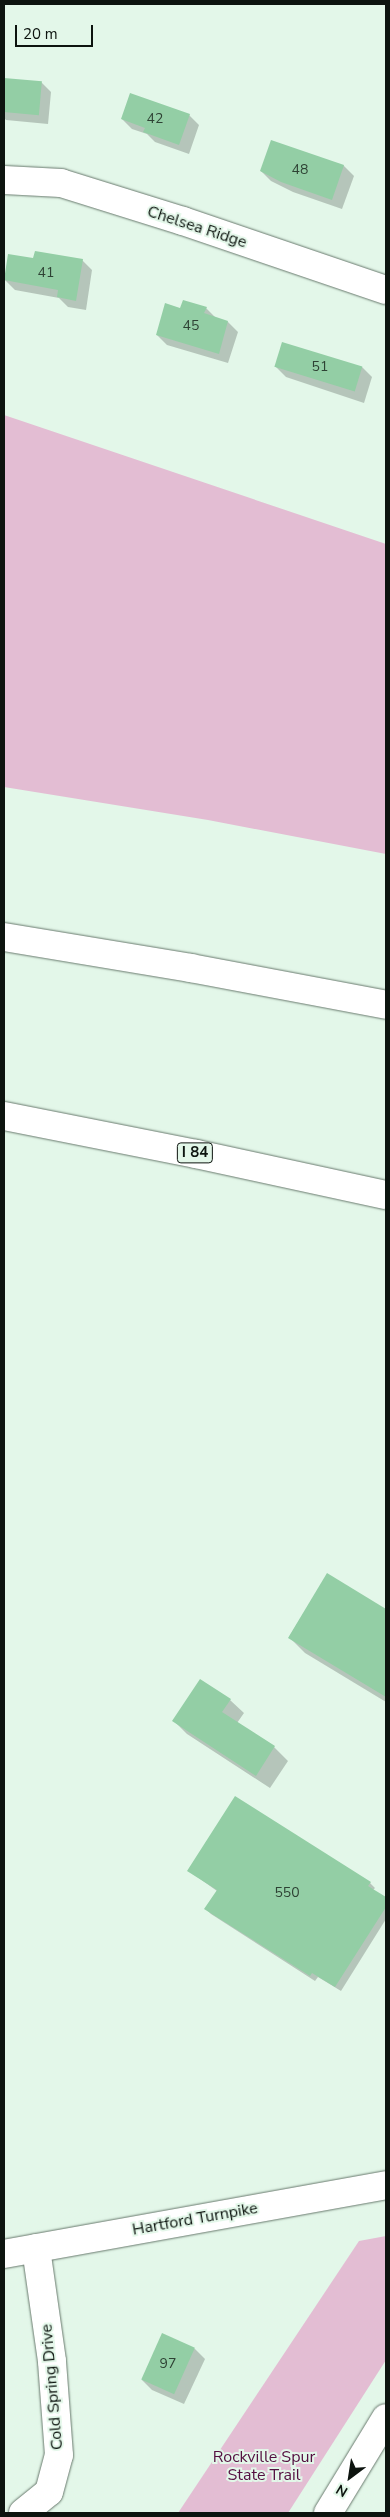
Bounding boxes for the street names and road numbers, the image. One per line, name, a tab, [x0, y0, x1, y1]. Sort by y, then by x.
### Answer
street label: Chelsea Ridge	[145, 202, 249, 252]
road number: I 84	[176, 1140, 214, 1166]
street label: Hartford Turnpike	[131, 2199, 259, 2239]
street label: Cold Spring Drive	[37, 2323, 67, 2451]

